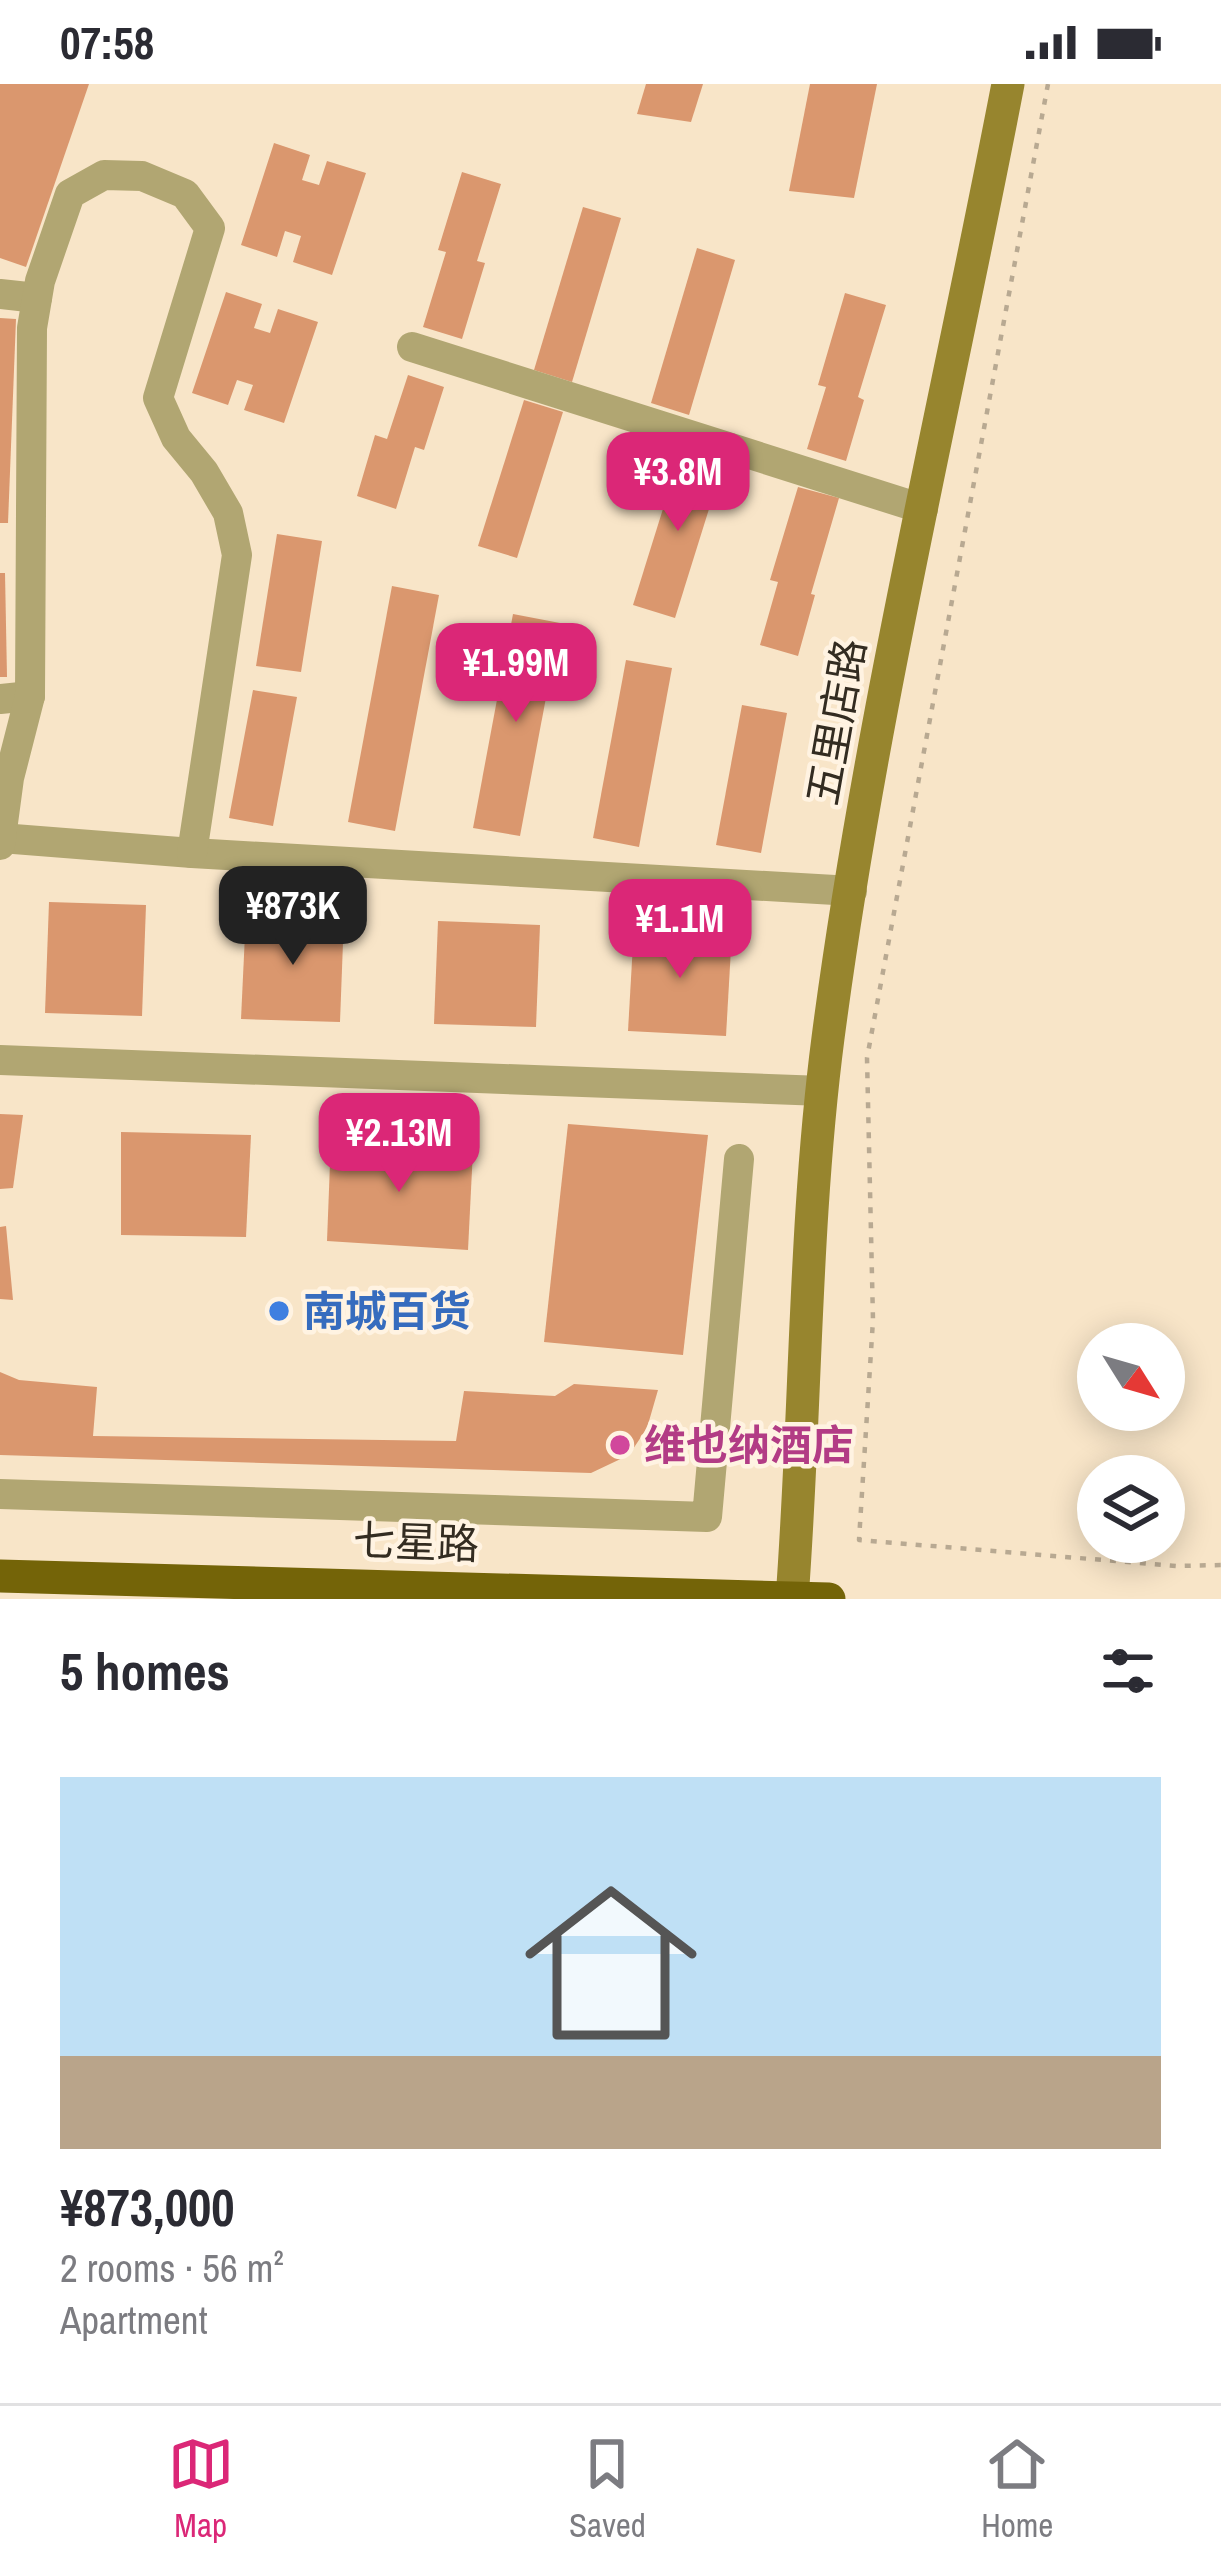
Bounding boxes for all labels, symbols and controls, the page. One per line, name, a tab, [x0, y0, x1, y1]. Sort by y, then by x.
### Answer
text: 07:58	[60, 12, 154, 73]
pin: ¥3.8M	[594, 432, 762, 534]
text: ¥3.8M	[634, 445, 722, 497]
pin: ¥1.99M	[418, 623, 614, 725]
street label: 五里店路	[794, 634, 878, 810]
text: ¥1.99M	[463, 636, 569, 688]
pin: ¥873K	[209, 866, 377, 968]
text: ¥873K	[246, 879, 340, 931]
pin: ¥1.1M	[596, 879, 764, 981]
text: ¥1.1M	[636, 892, 724, 944]
pin: ¥2.13M	[301, 1093, 497, 1195]
text: ¥2.13M	[346, 1106, 452, 1158]
place label: 南城百货	[303, 1283, 471, 1339]
marker: 南城百货	[266, 1298, 292, 1324]
north arrow	[1077, 1323, 1185, 1431]
map controls	[1077, 1323, 1185, 1563]
place label: 维也纳酒店	[644, 1417, 854, 1473]
marker: 维也纳酒店	[607, 1432, 633, 1458]
button: layers	[1077, 1455, 1185, 1563]
street label: 七星路	[352, 1512, 480, 1572]
text: 5 homes	[60, 1637, 230, 1706]
icon: filters	[1095, 1638, 1161, 1704]
icon: home	[503, 1855, 719, 2071]
text: ¥873,000	[60, 2173, 234, 2242]
text: 2 rooms · 56 m²	[60, 2242, 284, 2294]
text: Apartment	[60, 2294, 208, 2346]
tab: Map	[168, 2431, 234, 2547]
tab: Saved	[569, 2431, 646, 2547]
tab: Home	[981, 2431, 1053, 2547]

